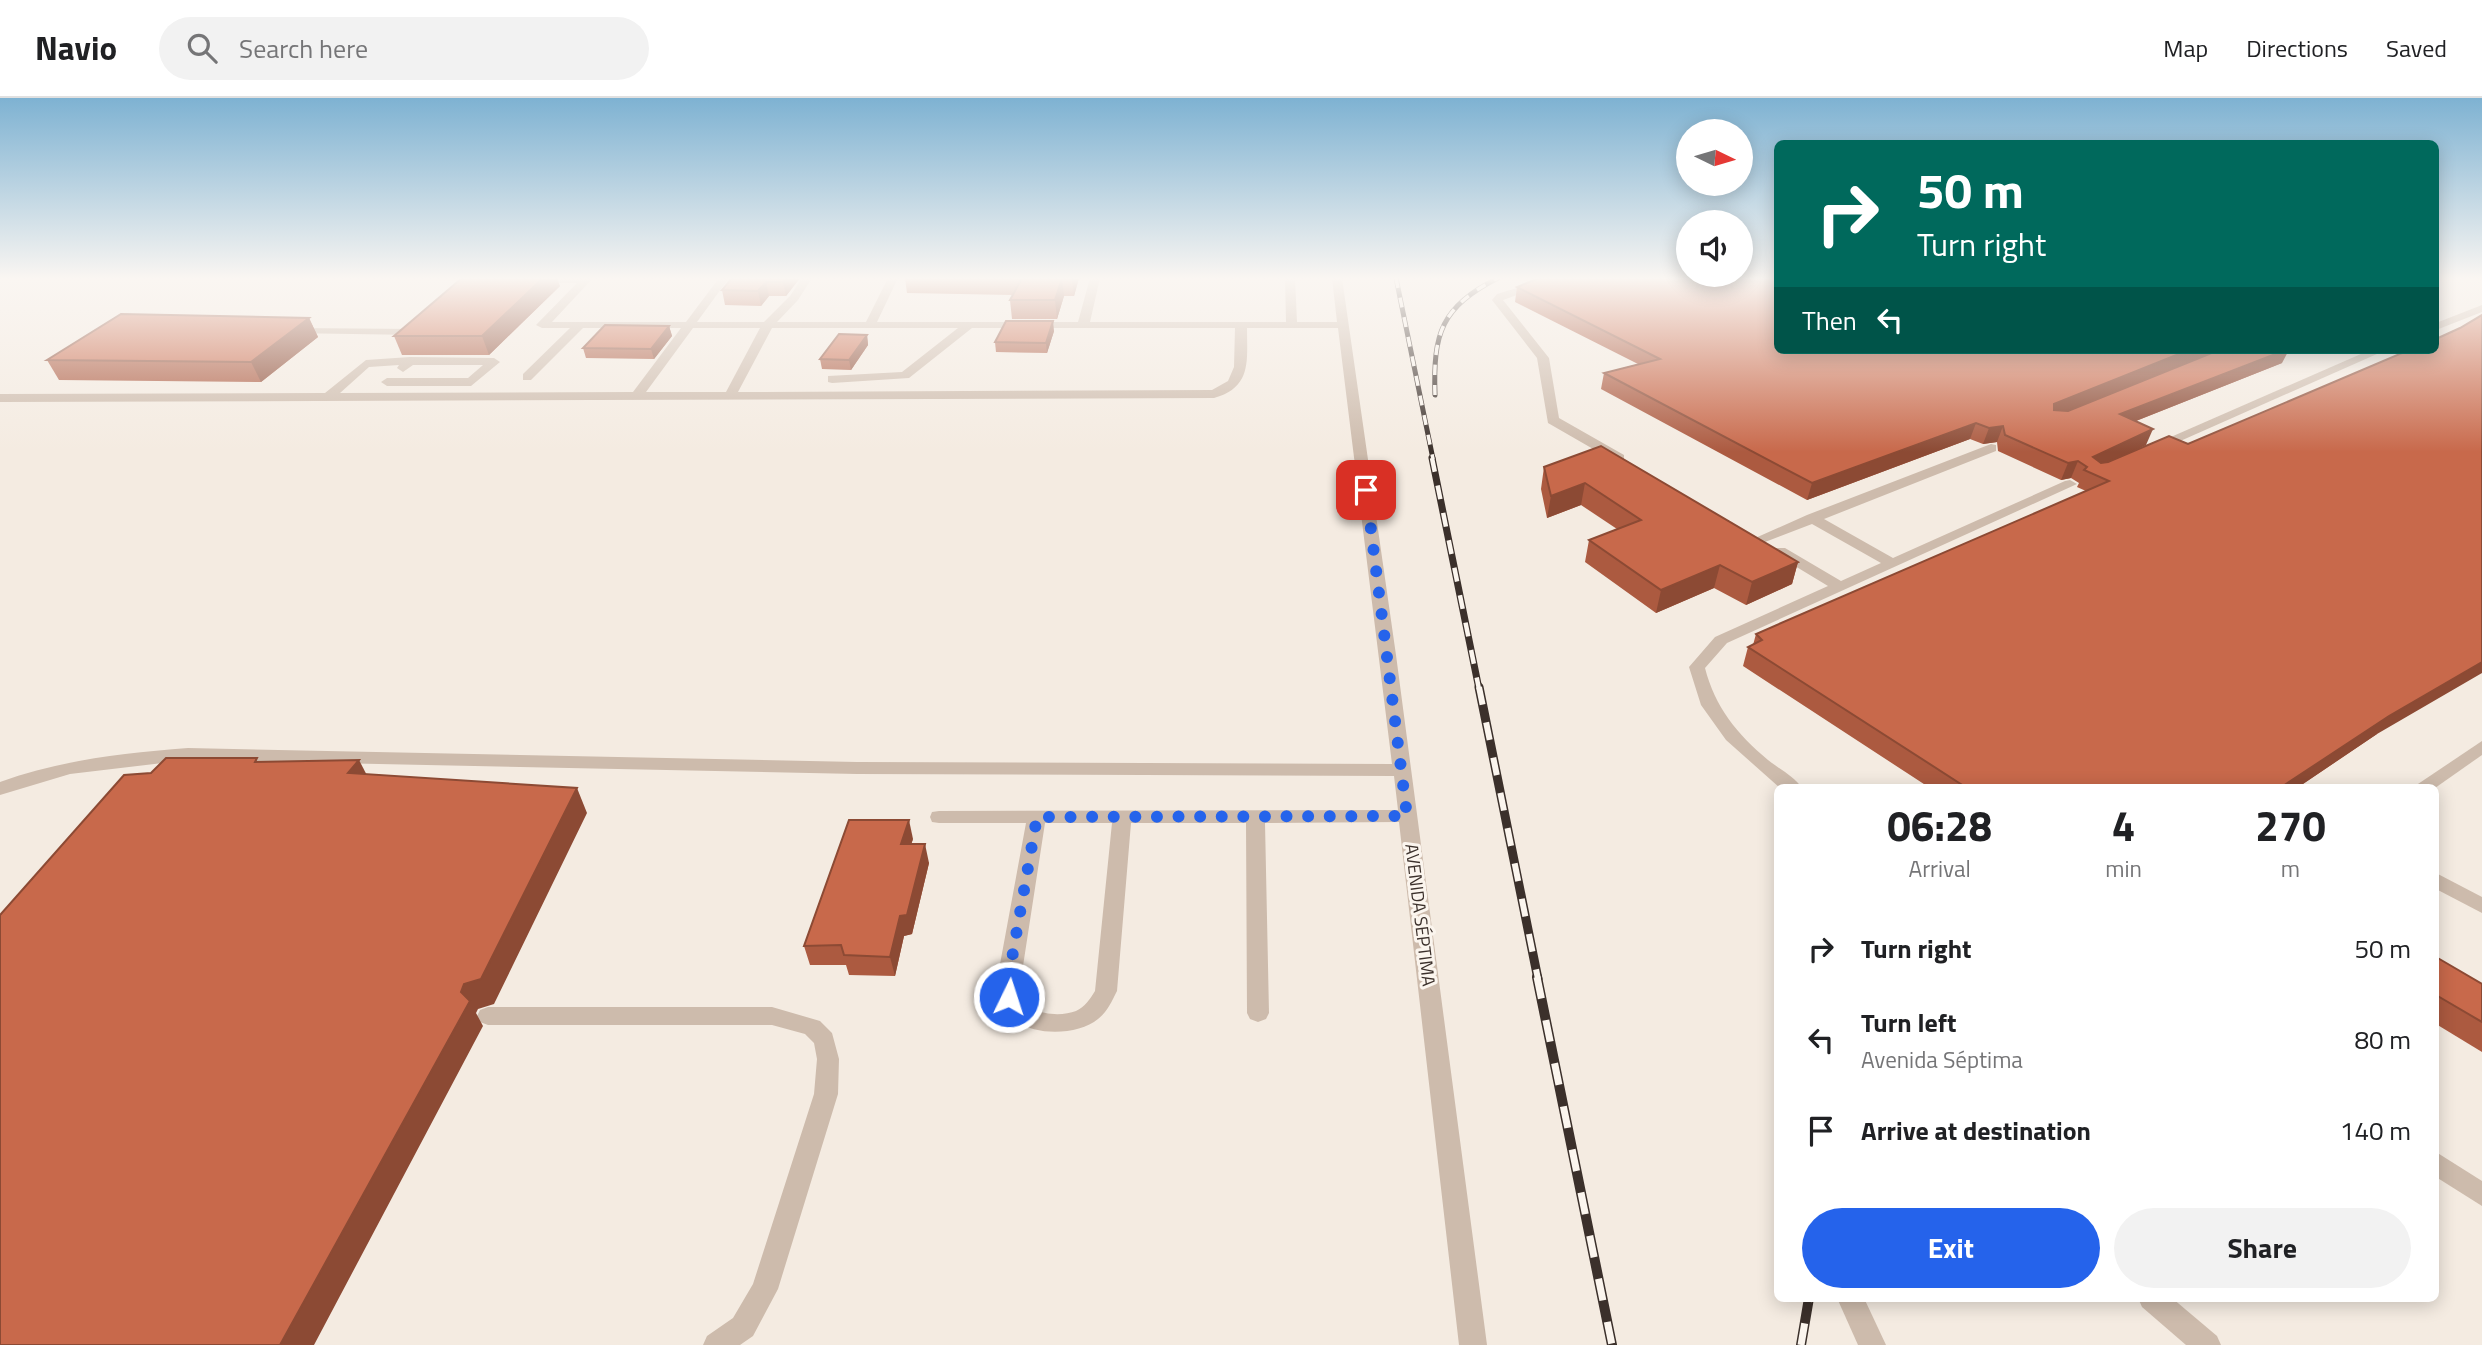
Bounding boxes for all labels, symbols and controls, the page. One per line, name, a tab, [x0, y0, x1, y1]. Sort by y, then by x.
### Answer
search box	[159, 17, 649, 80]
text: Navio	[35, 23, 117, 73]
icon: search	[183, 29, 221, 67]
text: Search here	[239, 29, 368, 68]
text: Map	[2163, 30, 2208, 66]
text: Directions	[2246, 30, 2348, 66]
text: Saved	[2386, 30, 2447, 66]
north arrow	[1676, 119, 1754, 196]
map controls	[1676, 119, 1753, 287]
text: 50 m	[1917, 152, 2024, 227]
icon: right	[1802, 168, 1893, 259]
button: sound	[1676, 210, 1753, 287]
text: Turn right	[1917, 220, 2046, 268]
text: Then	[1802, 301, 1857, 340]
icon: left	[1871, 301, 1909, 339]
pin	[1336, 460, 1396, 520]
icon: arrive	[1347, 471, 1385, 509]
text: 06:28	[1887, 793, 1992, 857]
text: 4	[2112, 793, 2135, 857]
text: 270	[2255, 793, 2326, 857]
street label: AVENIDA SÉPTIMA	[1398, 842, 1443, 988]
text: Arrival	[1908, 851, 1971, 886]
text: min	[2105, 851, 2142, 886]
text: m	[2281, 851, 2300, 886]
text: Turn right	[1861, 929, 1972, 968]
text: 50 m	[2354, 929, 2411, 968]
icon: right	[1802, 930, 1840, 968]
position arrow	[972, 960, 1046, 1034]
text: Turn left	[1861, 1003, 1956, 1042]
text: 80 m	[2354, 1020, 2411, 1059]
icon: left	[1802, 1021, 1840, 1059]
text: Avenida Séptima	[1861, 1042, 2023, 1077]
text: Arrive at destination	[1861, 1111, 2091, 1150]
text: 140 m	[2340, 1111, 2411, 1150]
icon: arrive	[1802, 1112, 1840, 1150]
button: Exit	[1802, 1208, 2100, 1288]
button: Share	[2114, 1208, 2411, 1288]

